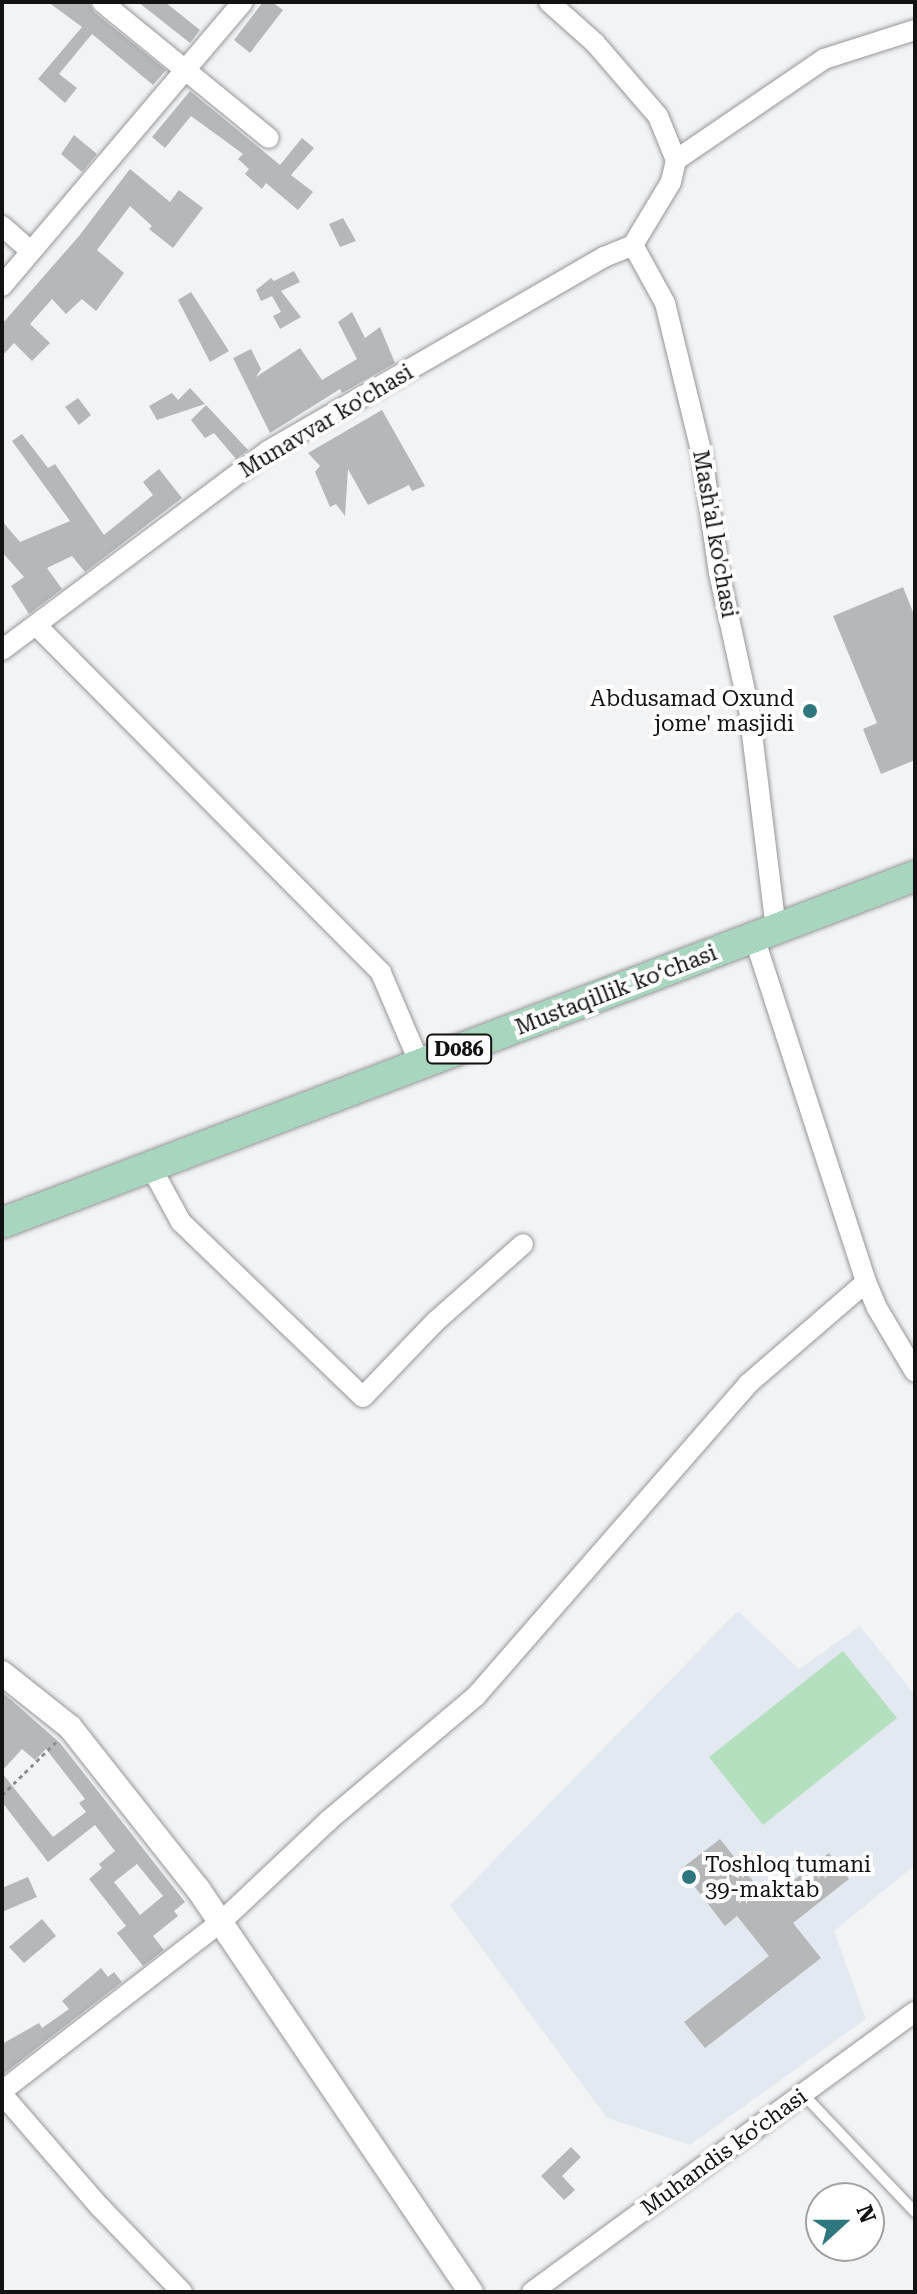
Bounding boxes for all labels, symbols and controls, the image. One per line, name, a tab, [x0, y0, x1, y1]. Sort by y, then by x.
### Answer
street label: Munavvar ko'chasi	[234, 359, 418, 483]
street label: Mash'al ko'chasi	[687, 448, 743, 620]
place label: Abdusamad Oxund jome' masjidi	[590, 685, 794, 736]
marker: Abdusamad Oxund jome' masjidi	[801, 702, 819, 720]
street label: Mustaqillik koʻchasi	[511, 939, 721, 1041]
road number: D086	[425, 1033, 493, 1065]
place label: Toshloq tumani 39-maktab	[705, 1851, 871, 1902]
marker: Toshloq tumani 39-maktab	[680, 1868, 698, 1886]
street label: Muhandis ko‘chasi	[636, 2083, 812, 2221]
north arrow	[805, 2182, 885, 2262]
text: N	[851, 2202, 881, 2226]

